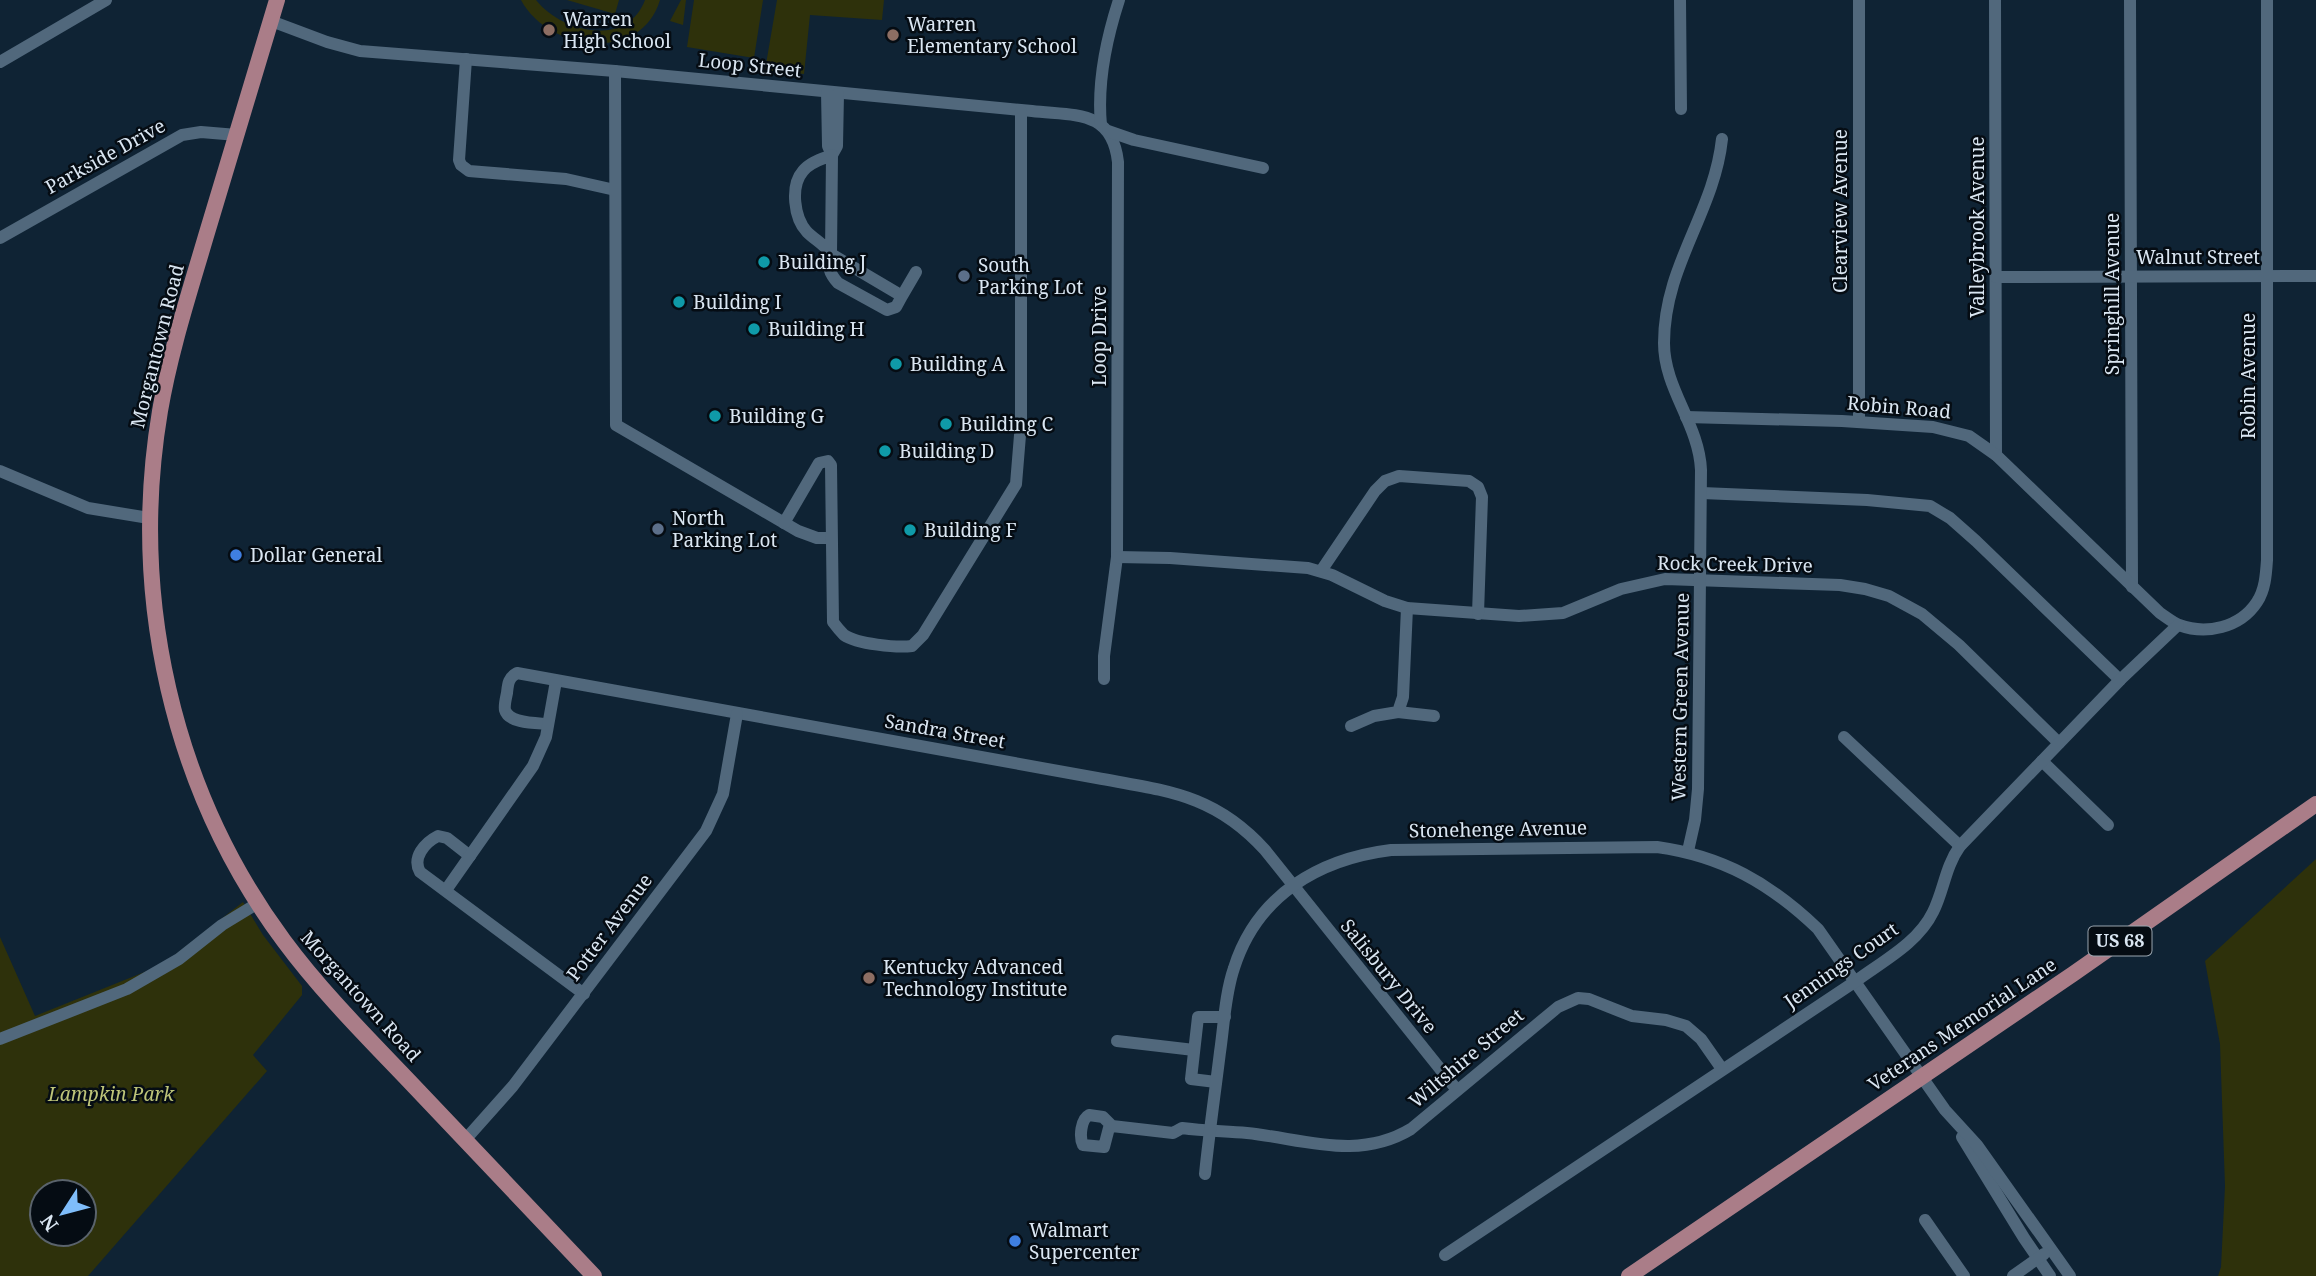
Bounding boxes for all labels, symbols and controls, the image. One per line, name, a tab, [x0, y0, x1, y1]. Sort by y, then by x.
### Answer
place label: Warren High School	[563, 6, 671, 54]
place label: Warren Elementary School	[907, 11, 1077, 59]
marker: Warren High School	[541, 22, 557, 38]
marker: Warren Elementary School	[885, 27, 901, 43]
street label: Loop Street	[697, 47, 803, 83]
street label: Parkside Drive	[40, 112, 170, 200]
street label: Clearview Avenue	[1827, 129, 1853, 293]
street label: Valleybrook Avenue	[1964, 136, 1990, 318]
street label: Springhill Avenue	[2099, 213, 2125, 375]
street label: Walnut Street	[2136, 244, 2260, 270]
place label: Building J	[778, 249, 867, 275]
place label: South Parking Lot	[978, 252, 1084, 300]
marker: Building J	[756, 254, 772, 270]
street label: Morgantown Road	[124, 261, 190, 431]
marker: South Parking Lot	[956, 268, 972, 284]
street label: Loop Drive	[1086, 286, 1112, 386]
place label: Building I	[693, 289, 782, 315]
marker: Building I	[671, 294, 687, 310]
street label: Robin Avenue	[2235, 313, 2261, 439]
place label: Building H	[768, 316, 865, 342]
marker: Building H	[746, 321, 762, 337]
place label: Building A	[910, 351, 1006, 377]
marker: Building A	[888, 356, 904, 372]
street label: Robin Road	[1846, 390, 1952, 425]
place label: Building G	[729, 403, 825, 429]
marker: Building G	[707, 408, 723, 424]
place label: Building C	[960, 411, 1054, 437]
marker: Building C	[938, 416, 954, 432]
place label: Building D	[899, 438, 994, 464]
marker: Building D	[877, 443, 893, 459]
place label: North Parking Lot	[672, 505, 778, 553]
place label: Building F	[924, 517, 1017, 543]
marker: North Parking Lot	[650, 521, 666, 537]
marker: Building F	[902, 522, 918, 538]
place label: Dollar General	[250, 542, 383, 568]
marker: Dollar General	[228, 547, 244, 563]
street label: Rock Creek Drive	[1657, 550, 1813, 578]
street label: Western Green Avenue	[1665, 593, 1695, 801]
street label: Sandra Street	[883, 708, 1008, 754]
street label: Stonehenge Avenue	[1409, 814, 1587, 844]
street label: Potter Avenue	[560, 868, 658, 986]
street label: Salisbury Drive	[1335, 913, 1443, 1039]
street label: Jennings Court	[1778, 916, 1904, 1015]
street label: Morgantown Road	[295, 925, 427, 1067]
road number: US 68	[2088, 926, 2152, 956]
street label: Veterans Memorial Lane	[1863, 951, 2061, 1097]
place label: Kentucky Advanced Technology Institute	[883, 954, 1067, 1002]
marker: Kentucky Advanced Technology Institute	[861, 970, 877, 986]
street label: Wiltshire Street	[1403, 1002, 1529, 1114]
park label: Lampkin Park	[47, 1081, 175, 1107]
north arrow	[28, 1178, 98, 1248]
text: N	[34, 1209, 64, 1237]
place label: Walmart Supercenter	[1029, 1217, 1140, 1265]
marker: Walmart Supercenter	[1007, 1233, 1023, 1249]

